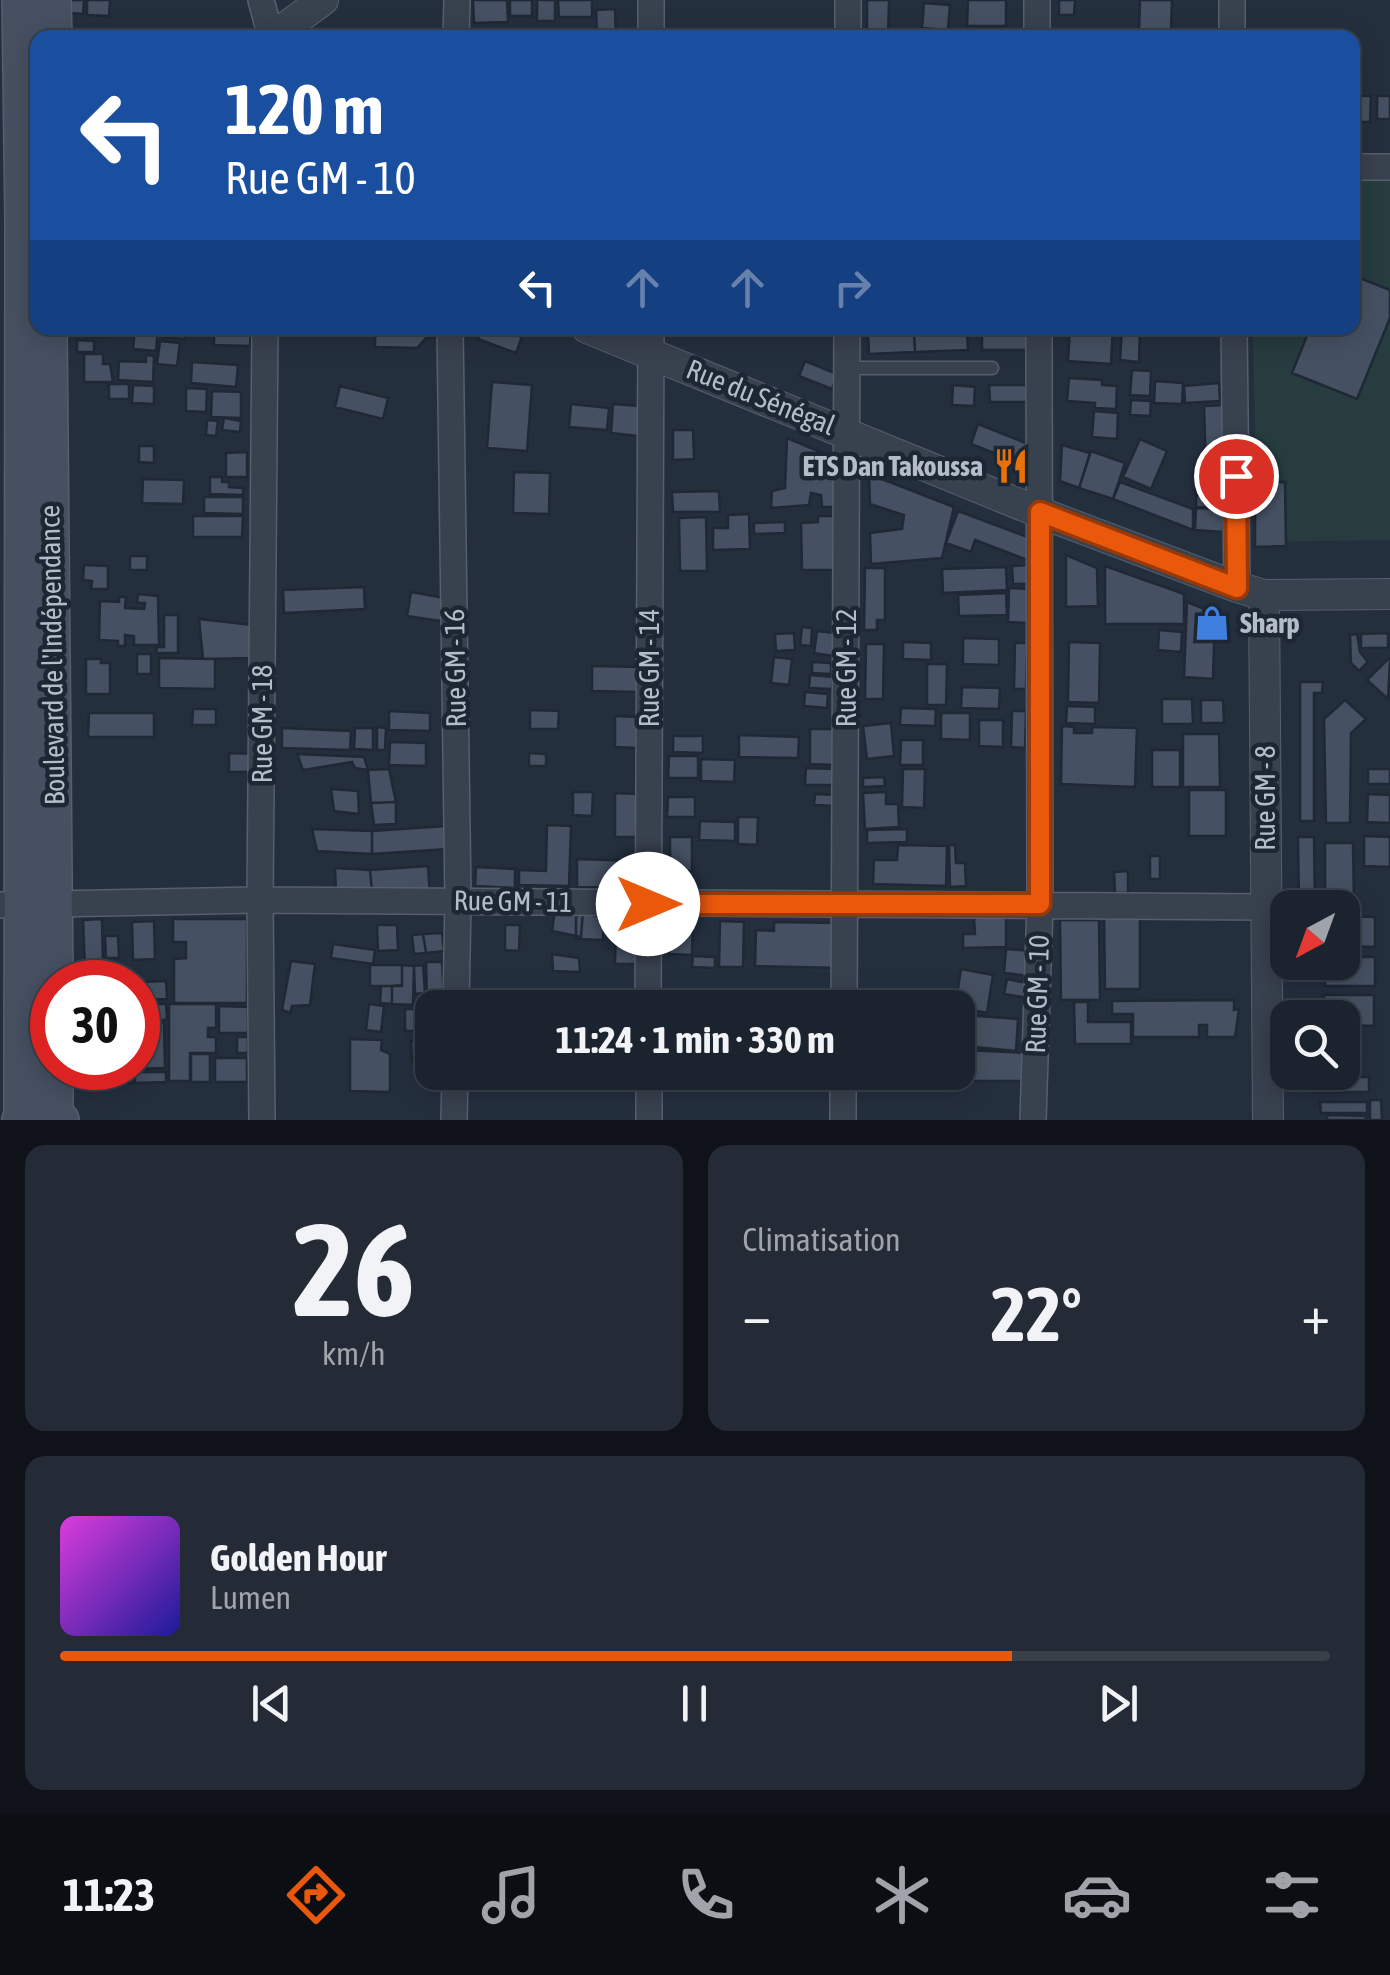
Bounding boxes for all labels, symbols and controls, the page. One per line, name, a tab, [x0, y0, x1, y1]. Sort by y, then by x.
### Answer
text: 120 m	[225, 69, 384, 149]
icon: left	[60, 70, 190, 200]
text: Rue GM - 10	[225, 152, 416, 204]
icon: left	[510, 260, 565, 315]
icon: ahead	[615, 260, 670, 315]
icon: ahead	[720, 260, 775, 315]
icon: right	[825, 260, 880, 315]
street label: Rue du Sénégal	[682, 353, 840, 442]
pin	[1194, 434, 1279, 519]
restaurant icon: ETS Dan Takoussa	[992, 447, 1030, 485]
icon: arrive	[1209, 449, 1264, 504]
place label: ETS Dan Takoussa	[802, 450, 983, 482]
street label: Boulevard de l'Indépendance	[33, 505, 71, 805]
shop icon: Sharp	[1193, 604, 1231, 642]
place label: Sharp	[1240, 607, 1300, 639]
street label: Rue GM - 16	[438, 608, 472, 728]
street label: Rue GM - 14	[633, 609, 665, 727]
street label: Rue GM - 12	[830, 609, 862, 727]
street label: Rue GM - 18	[246, 665, 278, 783]
street label: Rue GM - 8	[1249, 745, 1281, 851]
position arrow	[596, 852, 700, 956]
street label: Rue GM - 11	[453, 884, 573, 918]
north arrow	[1270, 890, 1360, 980]
map controls	[1270, 890, 1360, 1090]
street label: Rue GM - 10	[1019, 934, 1055, 1054]
speed limit sign: 30	[30, 960, 160, 1090]
button: search	[1270, 1000, 1360, 1090]
text: 11:24 · 1 min · 330 m	[555, 1018, 835, 1061]
text: 26	[293, 1195, 415, 1344]
text: Climatisation	[743, 1221, 901, 1258]
text: 22°	[991, 1271, 1082, 1357]
text: −	[743, 1283, 771, 1346]
text: +	[1301, 1283, 1330, 1346]
text: km/h	[322, 1335, 385, 1372]
text: Golden Hour	[210, 1536, 386, 1579]
text: Lumen	[210, 1579, 291, 1616]
icon: previous	[244, 1676, 299, 1731]
icon: pause	[667, 1676, 722, 1731]
icon: next	[1091, 1676, 1146, 1731]
icon: directions	[281, 1860, 351, 1930]
icon: music	[476, 1860, 546, 1930]
icon: phone	[671, 1860, 741, 1930]
icon: climate	[867, 1860, 937, 1930]
icon: car	[1062, 1860, 1132, 1930]
icon: filters	[1257, 1860, 1327, 1930]
text: 11:23	[63, 1869, 155, 1921]

